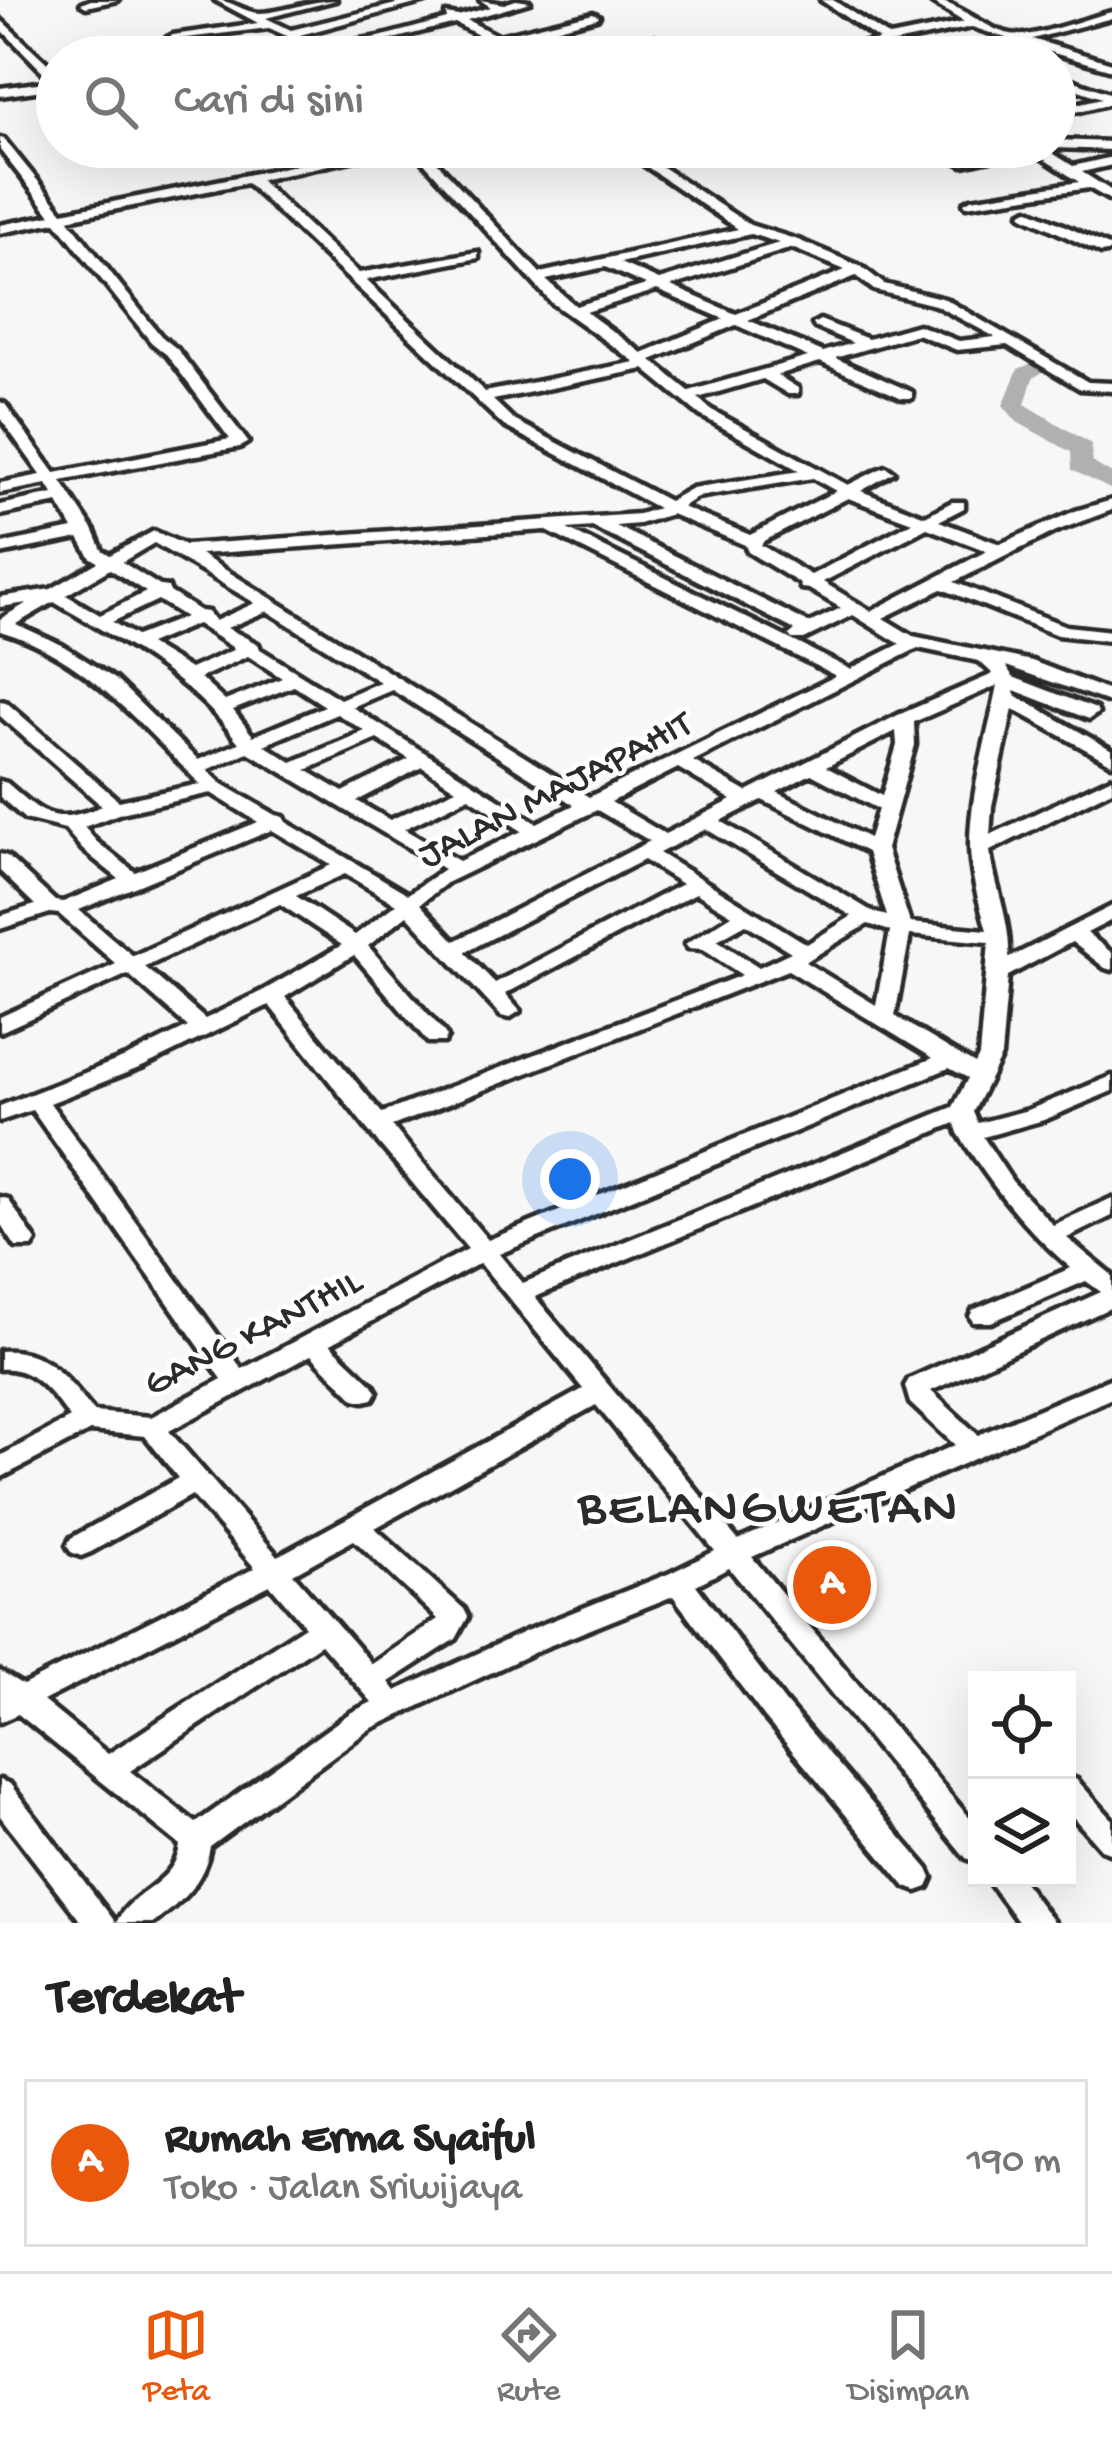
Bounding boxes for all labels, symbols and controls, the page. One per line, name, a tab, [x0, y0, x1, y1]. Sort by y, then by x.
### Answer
search box	[36, 36, 1076, 168]
icon: search	[78, 69, 144, 135]
text: Cari di sini	[174, 76, 364, 129]
street label: JALAN MAJAPAHIT	[412, 703, 702, 881]
your location	[540, 1149, 600, 1209]
street label: GANG KANTHIL	[138, 1260, 372, 1410]
district label: BELANGWETAN	[577, 1479, 960, 1543]
pin: A	[793, 1540, 871, 1630]
map controls	[968, 1671, 1076, 1887]
button: locate	[968, 1671, 1076, 1779]
button: layers	[968, 1779, 1076, 1887]
text: Terdekat	[48, 1971, 240, 2031]
text: Rumah Erma Syaiful	[165, 2114, 536, 2167]
text: A	[78, 2140, 102, 2186]
text: 190 m	[967, 2140, 1061, 2186]
text: Toko · Jalan Sriwijaya	[165, 2167, 522, 2213]
tab: Peta	[143, 2302, 210, 2412]
tab: Rute	[496, 2302, 562, 2412]
tab: Disimpan	[847, 2302, 969, 2412]

